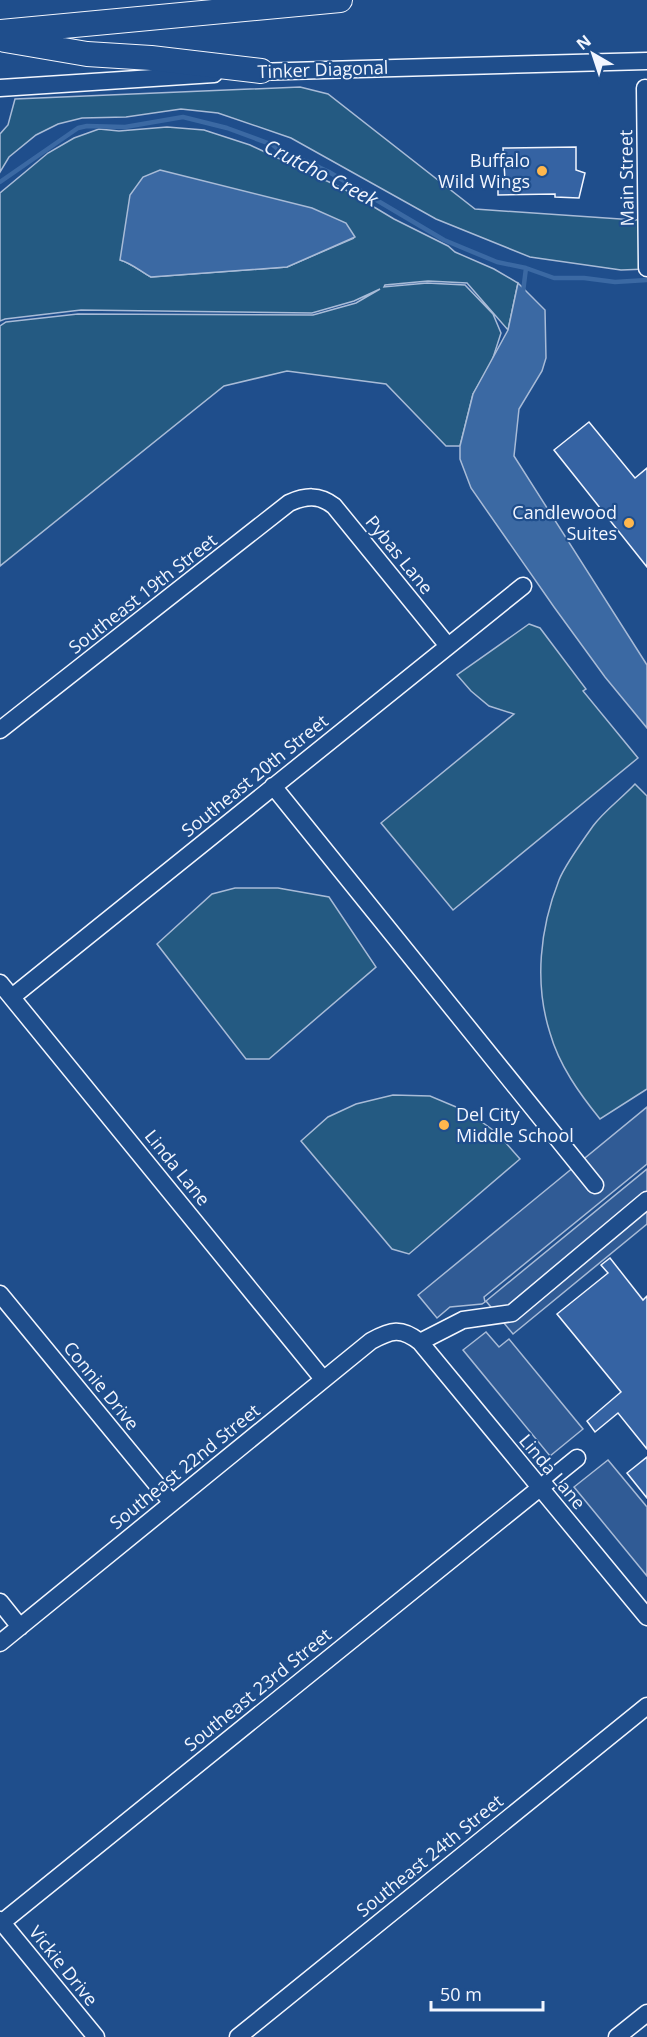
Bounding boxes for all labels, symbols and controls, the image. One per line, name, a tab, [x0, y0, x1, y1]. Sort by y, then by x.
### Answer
north arrow	[563, 24, 623, 84]
text: N	[572, 30, 596, 55]
street label: Tinker Diagonal	[257, 55, 389, 83]
street label: Main Street	[613, 129, 639, 227]
water label: Crutcho Creek	[260, 132, 384, 213]
place label: Buffalo Wild Wings	[438, 148, 530, 193]
marker: Buffalo Wild Wings	[535, 164, 549, 178]
place label: Candlewood Suites	[512, 500, 617, 545]
street label: Pybas Lane	[361, 510, 439, 599]
marker: Candlewood Suites	[622, 516, 636, 530]
street label: Southeast 19th Street	[63, 528, 221, 659]
street label: Southeast 20th Street	[176, 709, 333, 842]
place label: Del City Middle School	[456, 1102, 574, 1147]
marker: Del City Middle School	[437, 1118, 451, 1132]
street label: Linda Lane	[140, 1124, 216, 1210]
street label: Connie Drive	[59, 1336, 145, 1435]
street label: Southeast 22nd Street	[104, 1398, 264, 1534]
street label: Linda Lane	[514, 1429, 591, 1514]
street label: Southeast 23rd Street	[179, 1622, 336, 1756]
street label: Southeast 24th Street	[351, 1789, 508, 1922]
street label: Vickie Drive	[24, 1920, 104, 2011]
scale bar	[431, 1974, 544, 2012]
text: 50 m	[440, 1982, 482, 2006]

